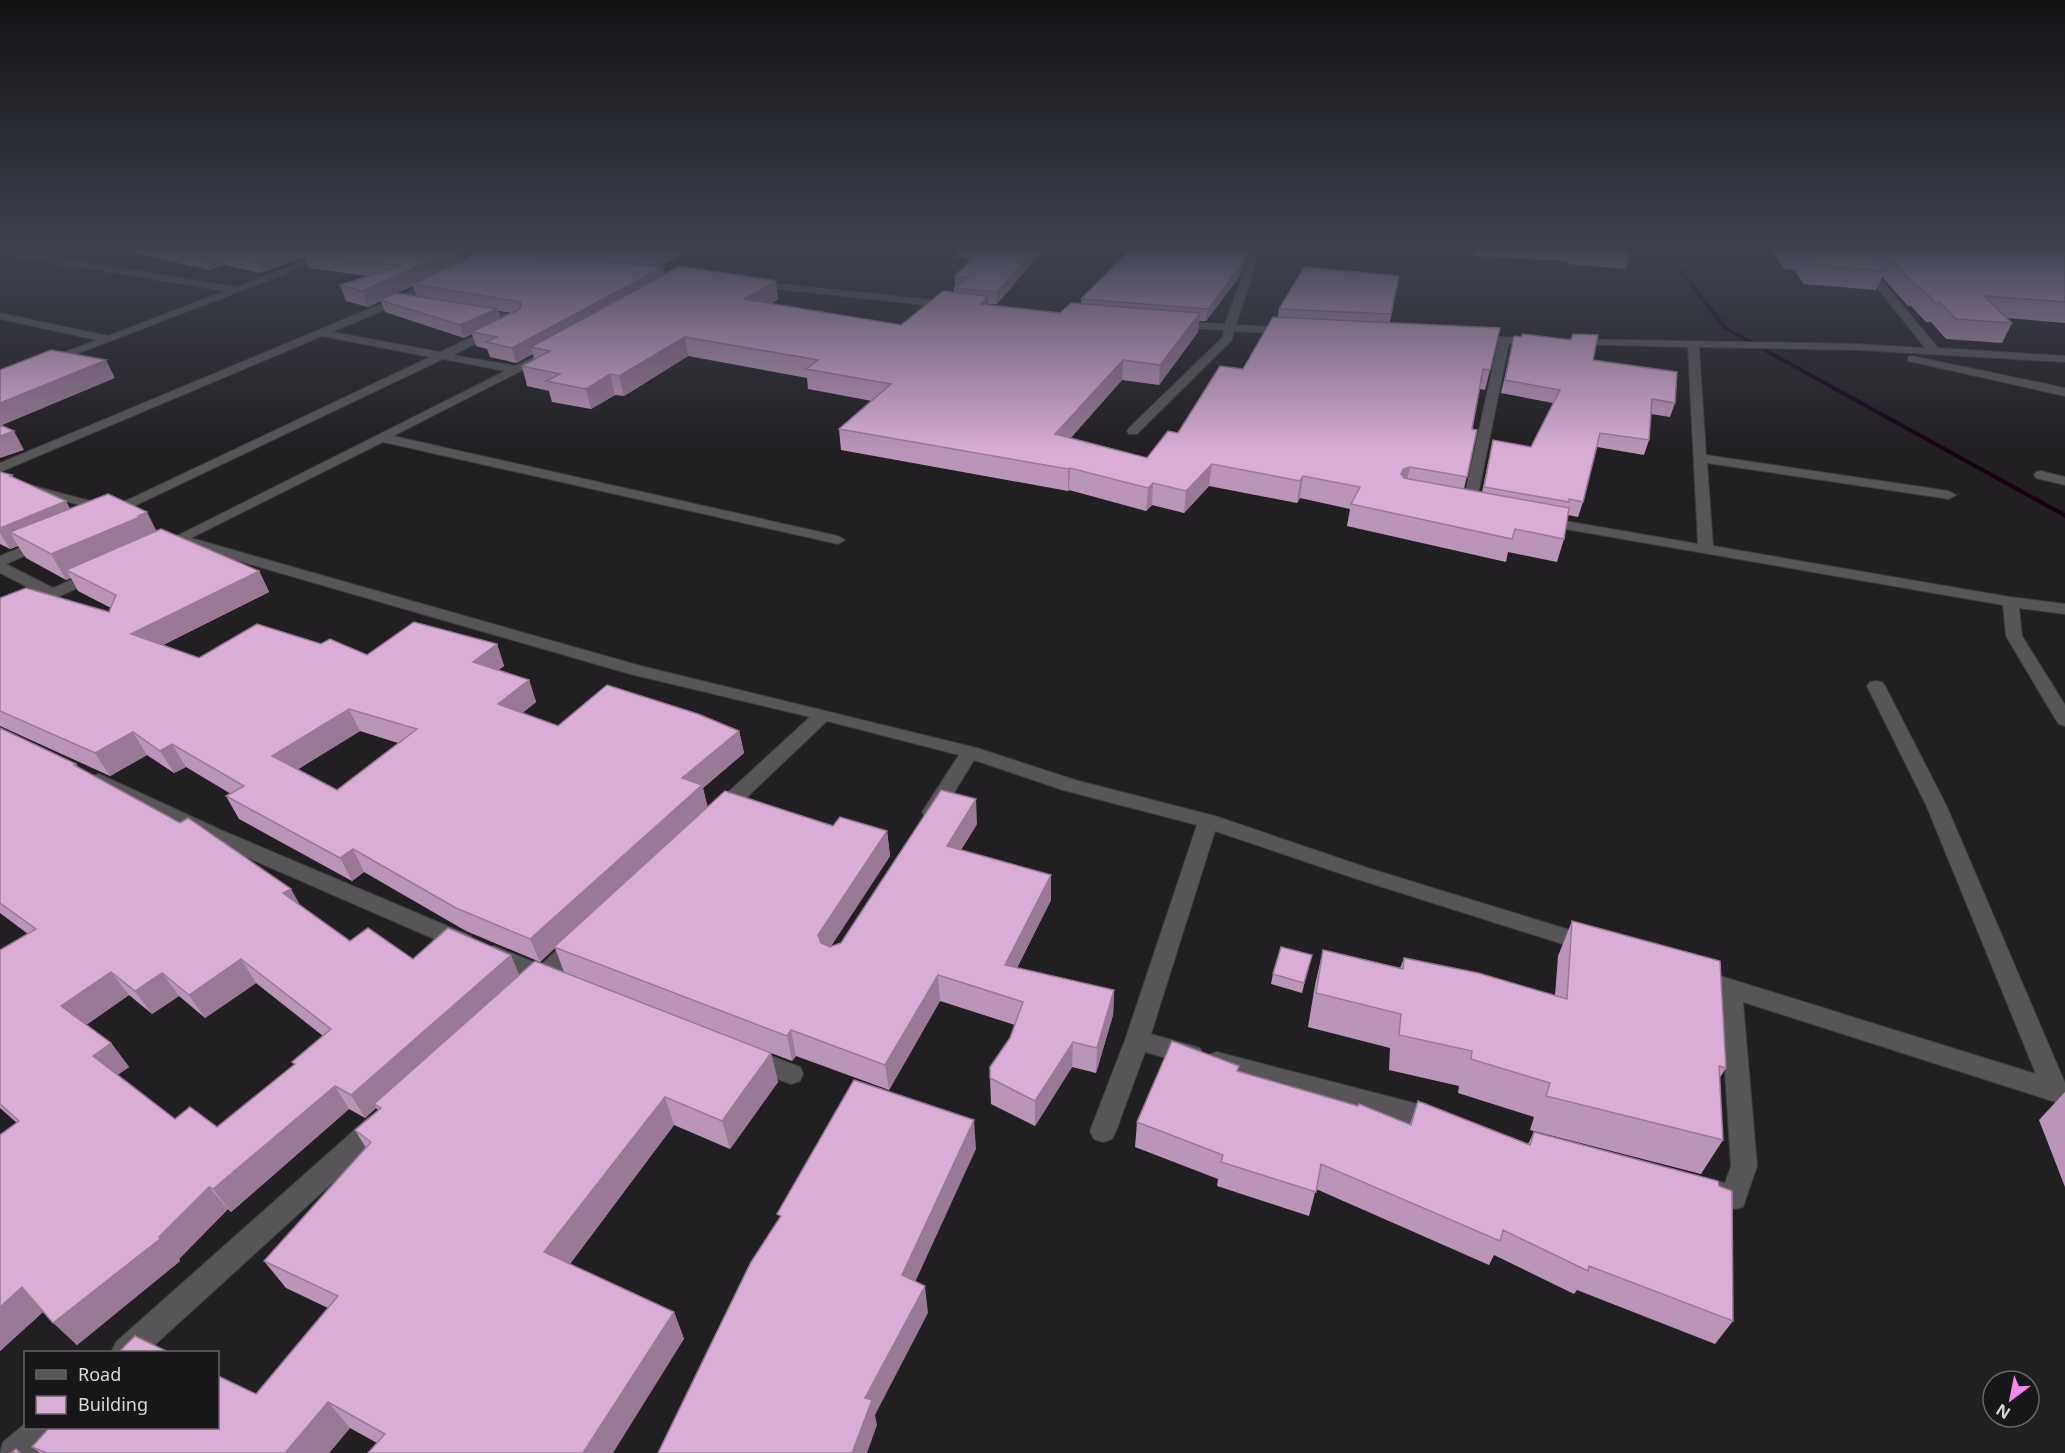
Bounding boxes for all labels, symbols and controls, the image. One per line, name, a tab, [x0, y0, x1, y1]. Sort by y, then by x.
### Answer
legend	[24, 1351, 219, 1429]
text: Road	[78, 1362, 121, 1386]
north arrow	[1981, 1369, 2041, 1429]
text: Building	[78, 1392, 148, 1416]
text: N	[1992, 1399, 2014, 1424]

